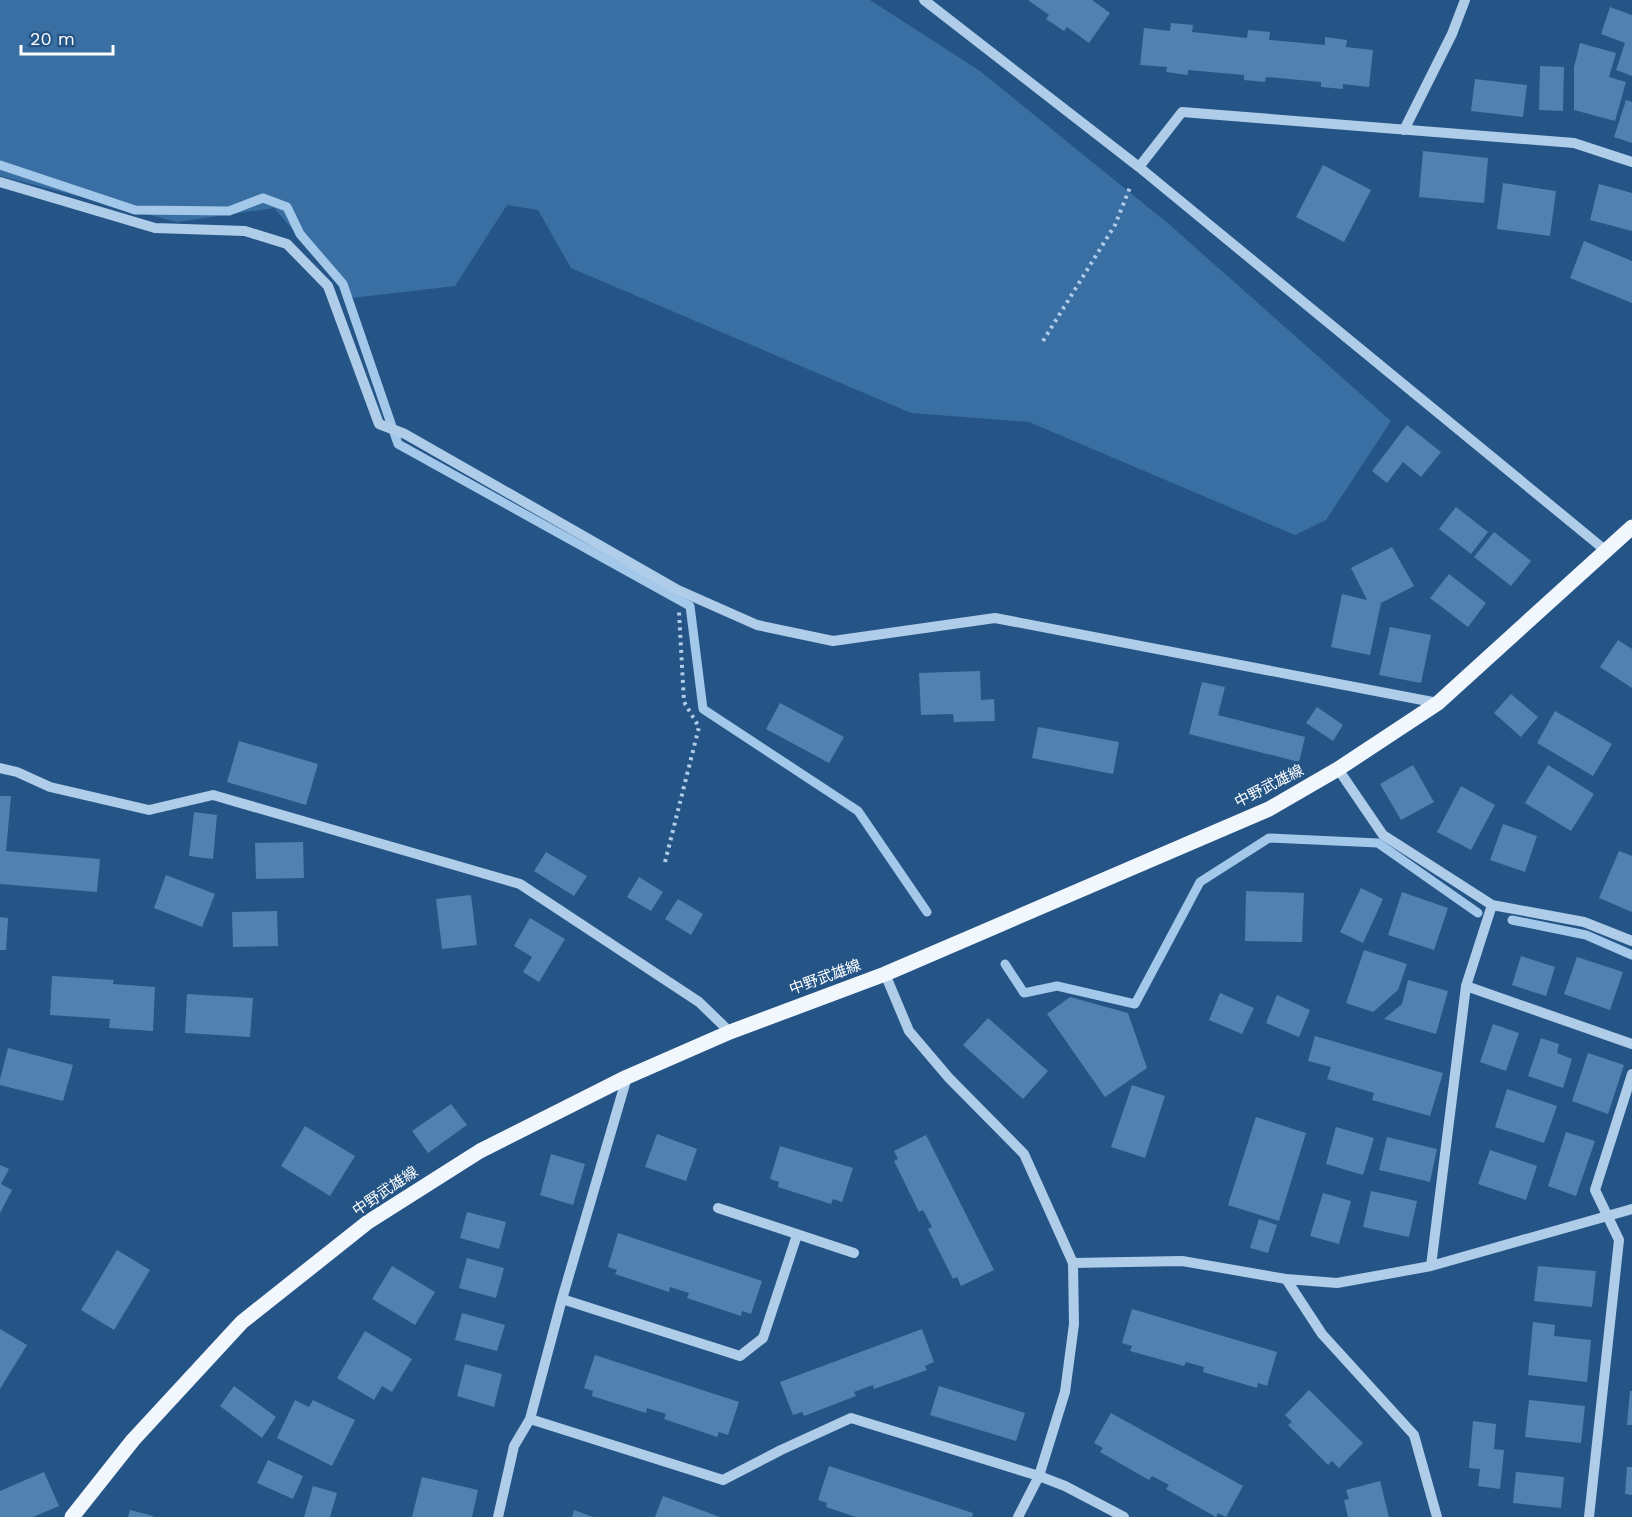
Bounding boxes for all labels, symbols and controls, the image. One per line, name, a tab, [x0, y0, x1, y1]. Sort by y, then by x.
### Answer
scale bar	[21, 18, 112, 56]
text: 20 m	[30, 28, 75, 49]
street label: 中野武雄線	[1231, 761, 1307, 811]
street label: 中野武雄線	[787, 956, 863, 998]
street label: 中野武雄線	[349, 1163, 421, 1219]

